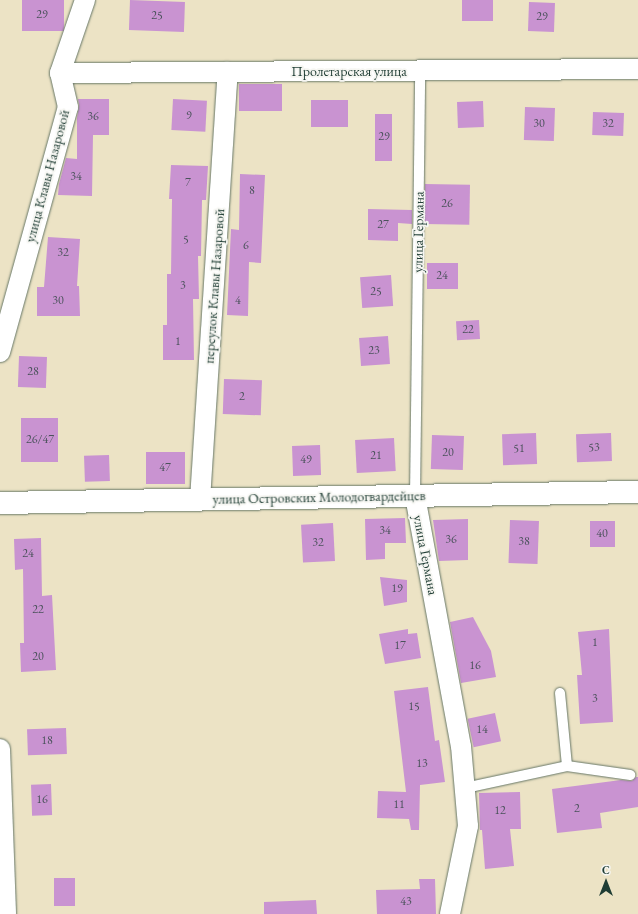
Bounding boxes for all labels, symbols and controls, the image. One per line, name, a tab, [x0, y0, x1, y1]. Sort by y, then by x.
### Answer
house number: 29	[36, 8, 48, 22]
house number: 25	[151, 9, 163, 23]
house number: 29	[536, 10, 548, 24]
street label: Пролетарская улица	[291, 63, 407, 79]
street label: улица Клавы Назаровой	[21, 108, 73, 244]
house number: 9	[186, 109, 192, 123]
house number: 36	[87, 110, 99, 124]
house number: 30	[533, 117, 545, 131]
house number: 32	[602, 117, 614, 131]
house number: 29	[378, 130, 390, 144]
house number: 34	[70, 170, 82, 184]
house number: 7	[185, 176, 191, 190]
house number: 8	[249, 184, 255, 198]
street label: улица Германа	[409, 191, 427, 273]
house number: 26	[441, 197, 453, 211]
street label: переулок Клавы Назаровой	[200, 208, 228, 364]
house number: 27	[377, 218, 389, 232]
house number: 5	[183, 233, 189, 247]
house number: 6	[243, 239, 249, 253]
house number: 32	[57, 246, 69, 260]
house number: 24	[436, 269, 448, 283]
house number: 3	[180, 279, 186, 293]
house number: 25	[370, 285, 382, 299]
house number: 30	[52, 294, 64, 308]
house number: 4	[235, 294, 241, 308]
house number: 22	[462, 323, 474, 337]
house number: 1	[175, 335, 181, 349]
house number: 23	[368, 344, 380, 358]
house number: 28	[27, 365, 39, 379]
house number: 2	[239, 390, 245, 404]
house number: 26/47	[26, 433, 54, 447]
house number: 53	[588, 441, 600, 455]
house number: 51	[513, 442, 525, 456]
house number: 20	[442, 446, 454, 460]
house number: 21	[370, 449, 382, 463]
house number: 49	[300, 453, 312, 467]
house number: 47	[159, 461, 171, 475]
street label: улица Островских Молодогвардейцев	[212, 487, 426, 507]
street label: улица Германа	[410, 514, 442, 596]
house number: 34	[379, 524, 391, 538]
house number: 40	[596, 527, 608, 541]
house number: 36	[445, 533, 457, 547]
house number: 38	[518, 535, 530, 549]
house number: 32	[312, 536, 324, 550]
house number: 24	[22, 547, 34, 561]
house number: 19	[391, 582, 403, 596]
house number: 22	[32, 603, 44, 617]
house number: 1	[592, 636, 598, 650]
house number: 17	[394, 639, 406, 653]
house number: 20	[32, 650, 44, 664]
house number: 16	[469, 659, 481, 673]
house number: 3	[592, 692, 598, 706]
house number: 15	[408, 700, 420, 714]
house number: 14	[476, 723, 488, 737]
house number: 18	[41, 734, 53, 748]
house number: 13	[416, 757, 428, 771]
house number: 16	[36, 793, 48, 807]
house number: 11	[393, 798, 405, 812]
house number: 2	[574, 802, 580, 816]
house number: 12	[494, 804, 506, 818]
north arrow	[586, 862, 626, 902]
text: С	[602, 863, 610, 877]
house number: 43	[400, 895, 412, 909]

